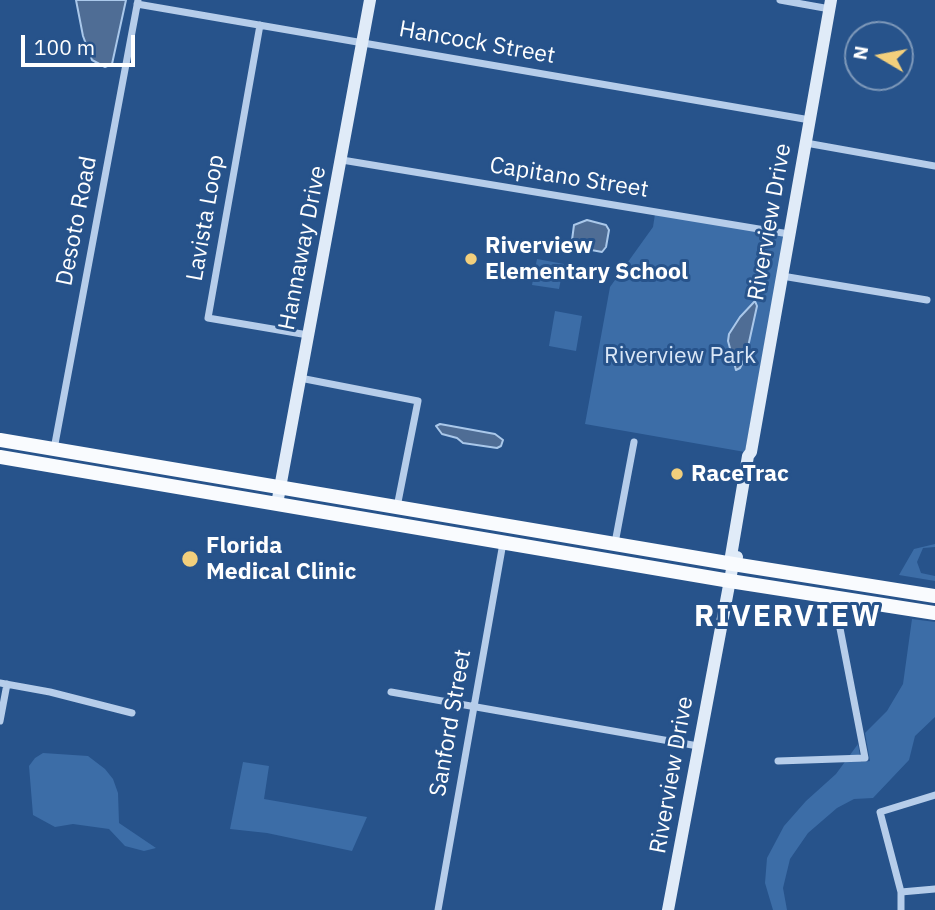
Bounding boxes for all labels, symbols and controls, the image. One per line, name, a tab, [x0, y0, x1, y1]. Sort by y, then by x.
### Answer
street label: Hancock Street	[397, 16, 557, 70]
scale bar	[24, 21, 138, 65]
north arrow	[844, 21, 914, 91]
text: 100 m	[34, 33, 95, 61]
text: N	[847, 44, 873, 62]
street label: Riverview Drive	[743, 141, 797, 303]
street label: Capitano Street	[488, 152, 650, 204]
street label: Lavista Loop	[181, 153, 231, 283]
street label: Desoto Road	[51, 154, 103, 288]
street label: Hannaway Drive	[274, 164, 332, 332]
place label: Riverview Elementary School	[485, 232, 688, 286]
marker: Riverview Elementary School	[463, 251, 479, 267]
park label: Riverview Park	[604, 342, 756, 370]
place label: RaceTrac	[691, 460, 789, 488]
marker: RaceTrac	[669, 466, 685, 482]
place label: Florida Medical Clinic	[206, 532, 356, 586]
marker: Florida Medical Clinic	[180, 549, 200, 569]
district label: RIVERVIEW	[695, 599, 881, 635]
street label: Sanford Street	[424, 647, 478, 799]
street label: Riverview Drive	[645, 694, 699, 856]

